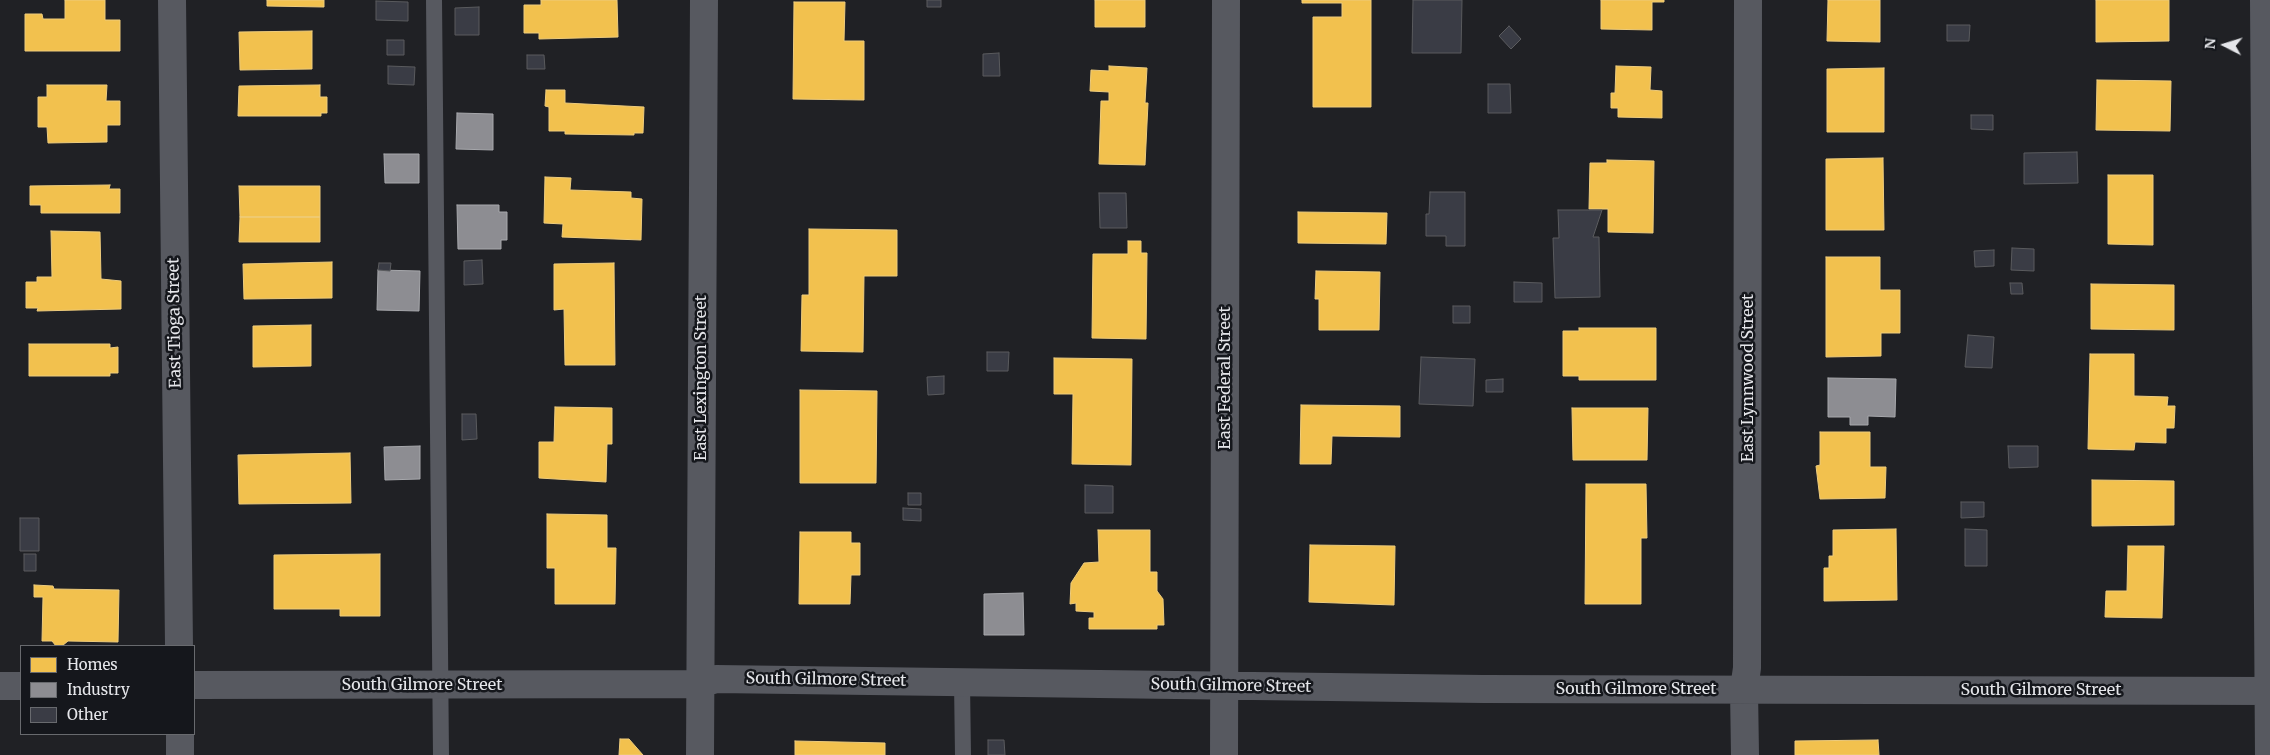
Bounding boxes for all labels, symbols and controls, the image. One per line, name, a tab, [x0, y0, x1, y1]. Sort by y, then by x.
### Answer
north arrow	[2200, 20, 2250, 70]
text: N	[2201, 37, 2220, 50]
street label: East Tioga Street	[164, 257, 186, 389]
street label: East Lynnwood Street	[1738, 294, 1758, 462]
street label: East Lexington Street	[691, 295, 711, 461]
street label: East Federal Street	[1215, 306, 1235, 450]
legend	[20, 645, 195, 735]
text: Homes	[67, 655, 118, 674]
street label: South Gilmore Street	[745, 669, 907, 691]
street label: South Gilmore Street	[342, 675, 502, 695]
street label: South Gilmore Street	[1150, 675, 1312, 697]
street label: South Gilmore Street	[1556, 679, 1716, 699]
text: Industry	[67, 680, 130, 699]
street label: South Gilmore Street	[1961, 680, 2121, 700]
text: Other	[67, 705, 108, 724]

